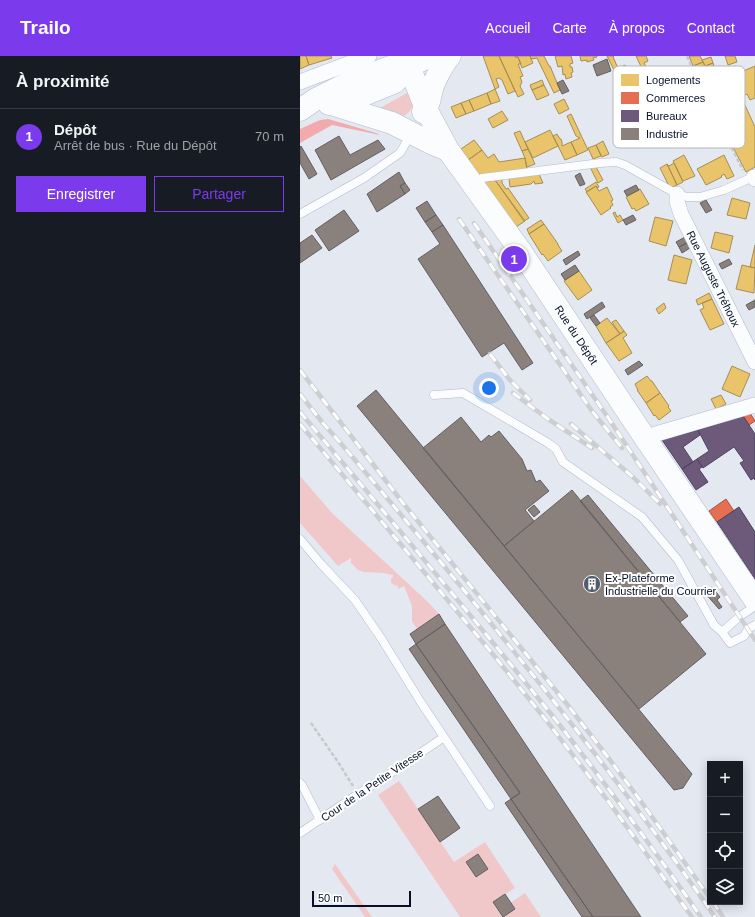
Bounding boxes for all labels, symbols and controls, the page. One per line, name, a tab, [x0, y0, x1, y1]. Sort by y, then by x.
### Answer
text: Trailo	[20, 17, 71, 38]
text: Accueil	[485, 20, 530, 36]
text: Carte	[552, 20, 587, 36]
text: À propos	[609, 20, 665, 36]
text: Contact	[687, 20, 735, 36]
legend	[613, 66, 745, 148]
text: À proximité	[16, 72, 110, 91]
text: Logements	[646, 74, 701, 86]
text: Commerces	[646, 92, 706, 104]
text: Bureaux	[646, 110, 687, 122]
text: Dépôt	[54, 121, 97, 138]
text: Industrie	[646, 128, 688, 140]
text: 1	[25, 129, 33, 144]
text: 70 m	[255, 129, 284, 144]
text: Arrêt de bus · Rue du Dépôt	[54, 138, 217, 153]
button: Enregistrer	[16, 176, 146, 212]
button: Partager	[154, 176, 284, 212]
street label: Rue Auguste Tréhoux	[684, 229, 743, 329]
pin: 1	[501, 244, 527, 274]
street label: Rue du Dépôt	[553, 303, 600, 367]
your location	[479, 378, 499, 398]
place label: Ex-Plateforme Industrielle du Courrier	[605, 572, 717, 597]
building icon: Ex-Plateforme Industrielle du Courrier	[582, 574, 602, 594]
street label: Cour de la Petite Vitesse	[319, 746, 425, 824]
map controls	[707, 761, 743, 905]
button: +	[707, 761, 743, 797]
button: −	[707, 797, 743, 833]
button: locate	[707, 833, 743, 869]
button: layers	[707, 869, 743, 905]
scale bar	[312, 889, 411, 908]
text: 50 m	[318, 892, 342, 904]

